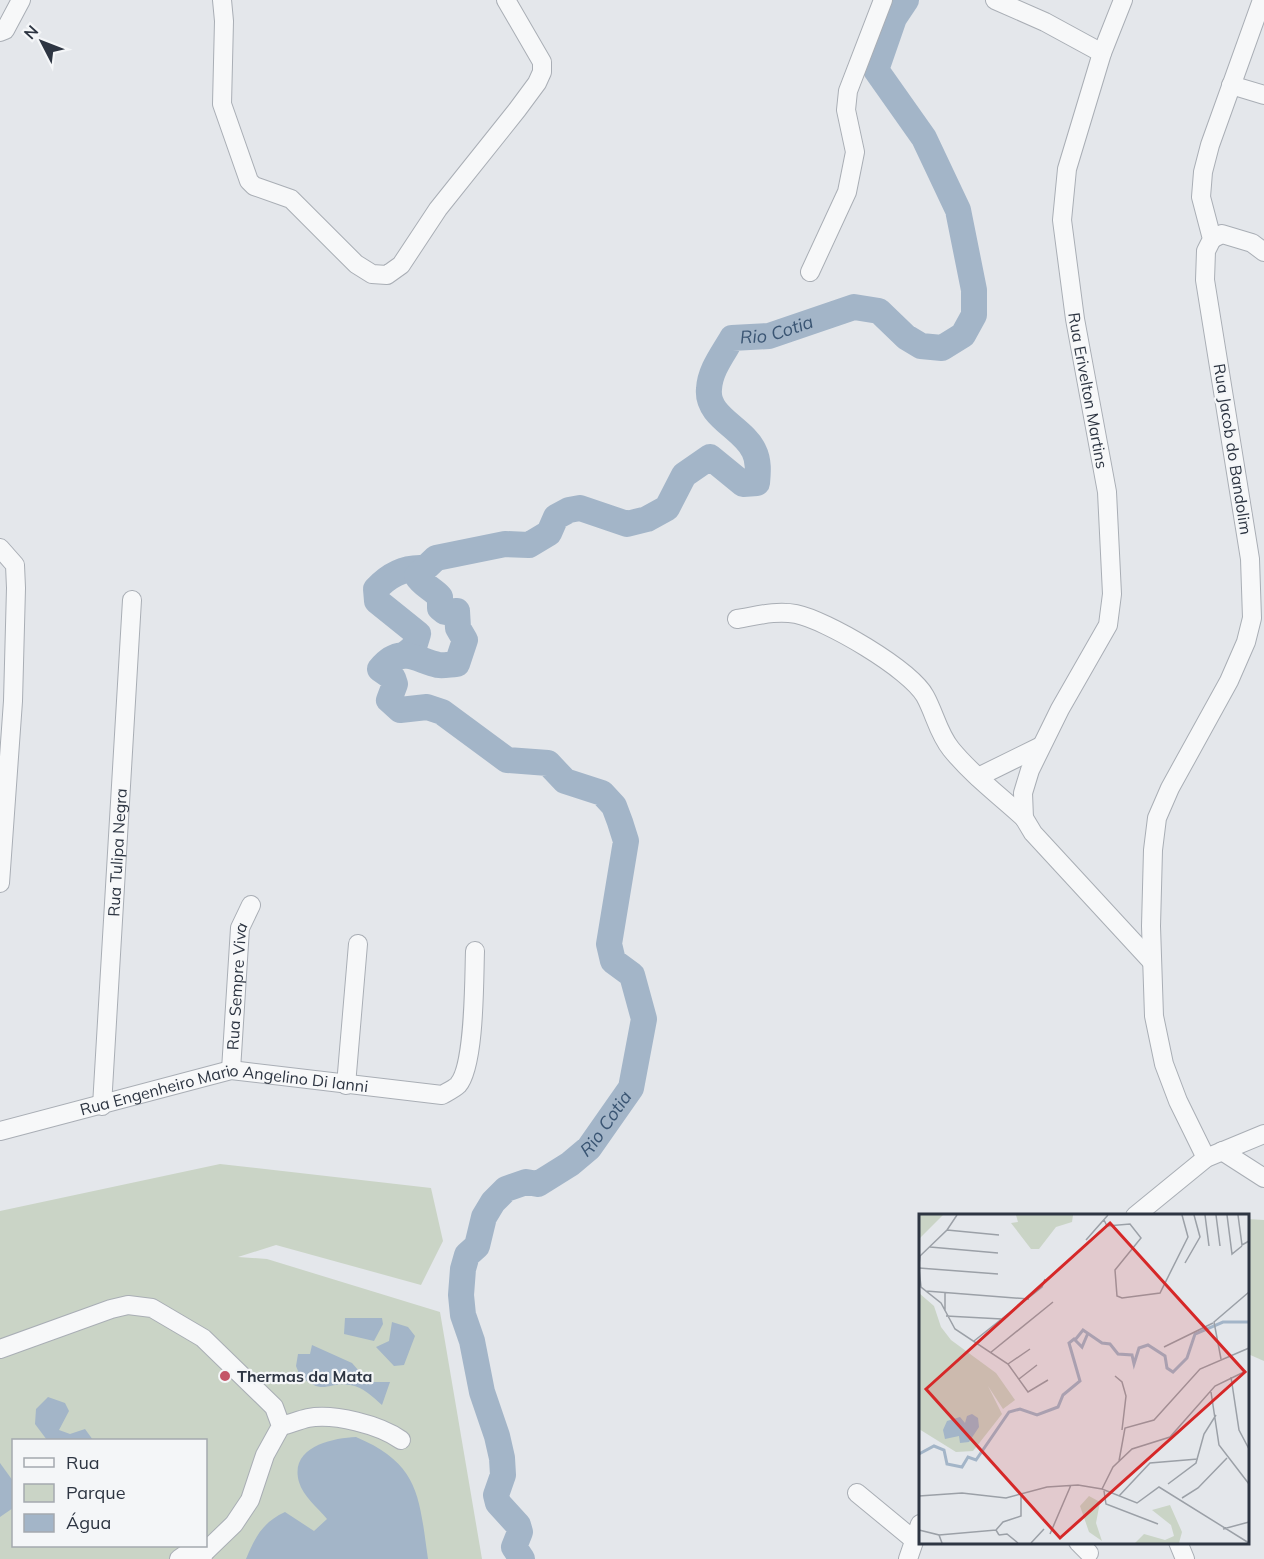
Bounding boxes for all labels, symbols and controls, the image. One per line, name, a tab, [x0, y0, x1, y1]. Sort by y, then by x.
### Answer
north arrow	[12, 12, 72, 72]
text: N	[19, 21, 42, 43]
water label: Rio Cotia	[739, 310, 816, 349]
street label: Rua Erivelton Martins	[1064, 311, 1113, 470]
street label: Rua Jacob do Bandolim	[1210, 362, 1256, 536]
street label: Rua Tulipa Negra	[103, 788, 131, 917]
street label: Rua Sempre Viva	[222, 919, 251, 1051]
street label: Rua Engenheiro Mario Angelino Di Ianni	[78, 1060, 369, 1119]
water label: Rio Cotia	[575, 1086, 637, 1162]
inset map	[919, 1214, 1249, 1544]
place label: Thermas da Mata	[237, 1366, 372, 1386]
marker: Thermas da Mata	[218, 1369, 232, 1383]
legend	[12, 1439, 207, 1547]
text: Rua	[66, 1451, 100, 1474]
text: Parque	[66, 1481, 125, 1504]
text: Água	[66, 1511, 111, 1534]

